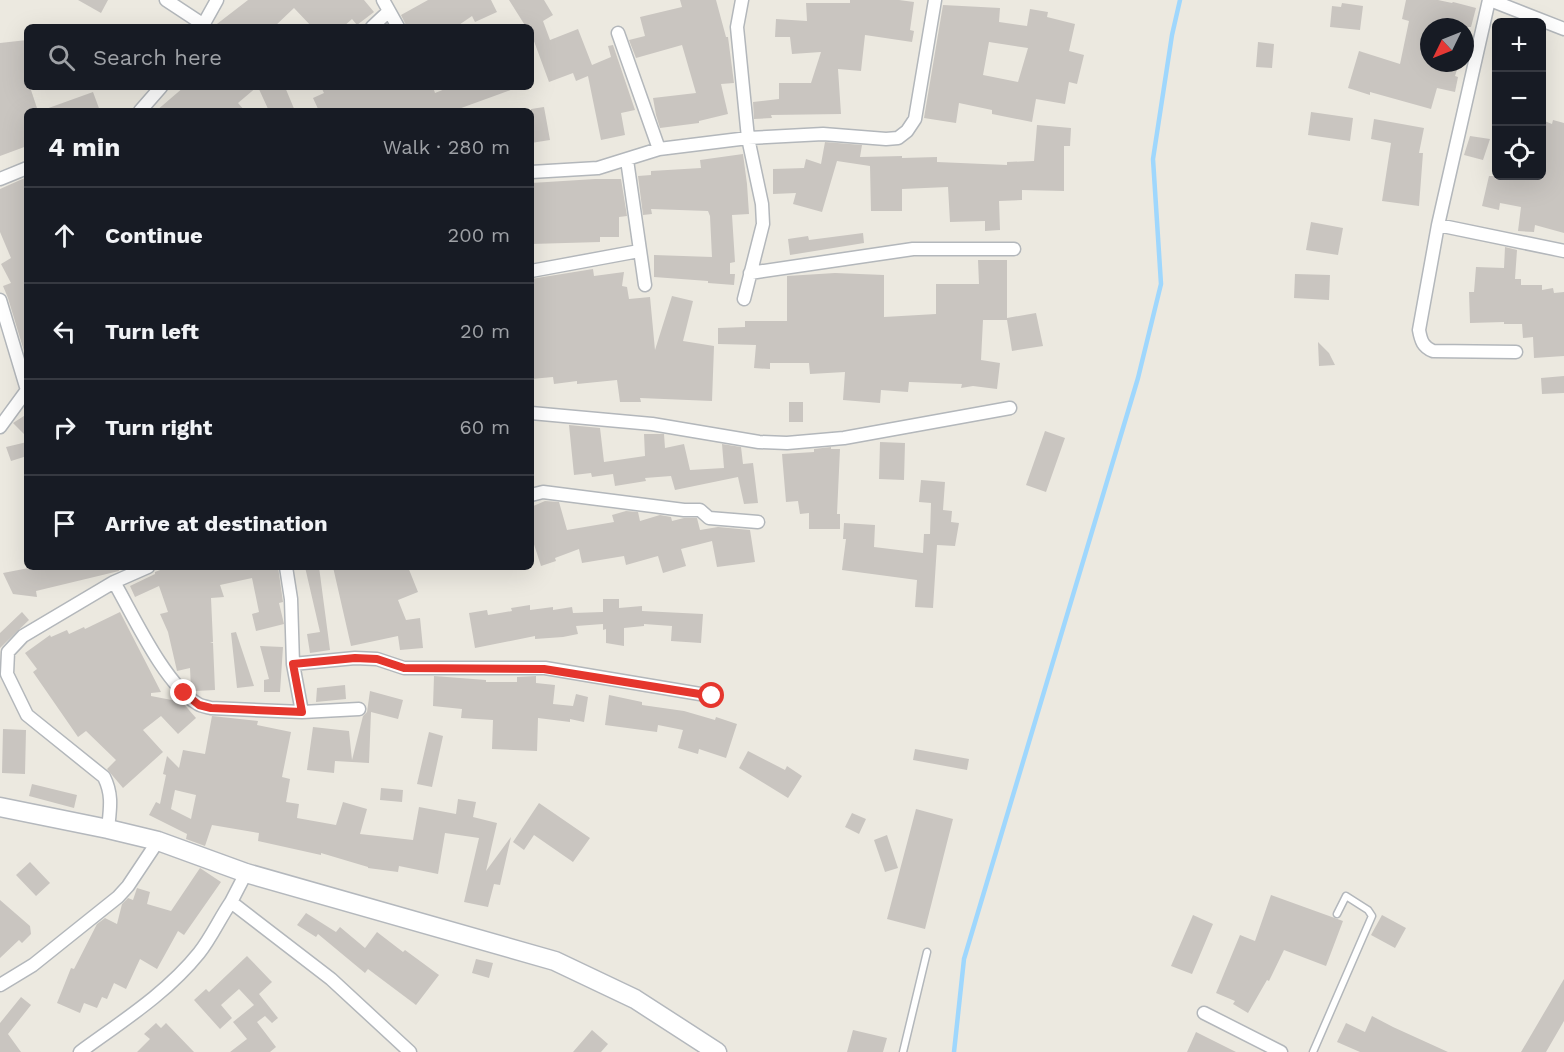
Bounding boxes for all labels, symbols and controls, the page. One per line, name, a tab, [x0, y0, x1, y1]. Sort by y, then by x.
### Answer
north arrow	[1420, 18, 1474, 72]
map controls	[1492, 18, 1546, 180]
button: +	[1492, 18, 1546, 72]
search box	[24, 24, 534, 90]
icon: search	[45, 41, 78, 74]
text: Search here	[93, 45, 222, 70]
button: −	[1492, 72, 1546, 126]
button: locate	[1492, 126, 1546, 180]
text: 4 min	[48, 132, 120, 162]
text: Walk · 280 m	[383, 135, 510, 159]
icon: ahead	[48, 219, 81, 252]
text: Continue	[105, 223, 203, 248]
text: 200 m	[448, 223, 510, 247]
icon: left	[48, 315, 81, 348]
text: Turn left	[105, 319, 199, 344]
text: 20 m	[460, 319, 510, 343]
icon: right	[48, 411, 81, 444]
text: Turn right	[105, 415, 212, 440]
text: 60 m	[460, 415, 510, 439]
icon: arrive	[48, 507, 81, 540]
text: Arrive at destination	[105, 511, 328, 536]
route end	[170, 679, 196, 705]
route start	[698, 682, 724, 708]

